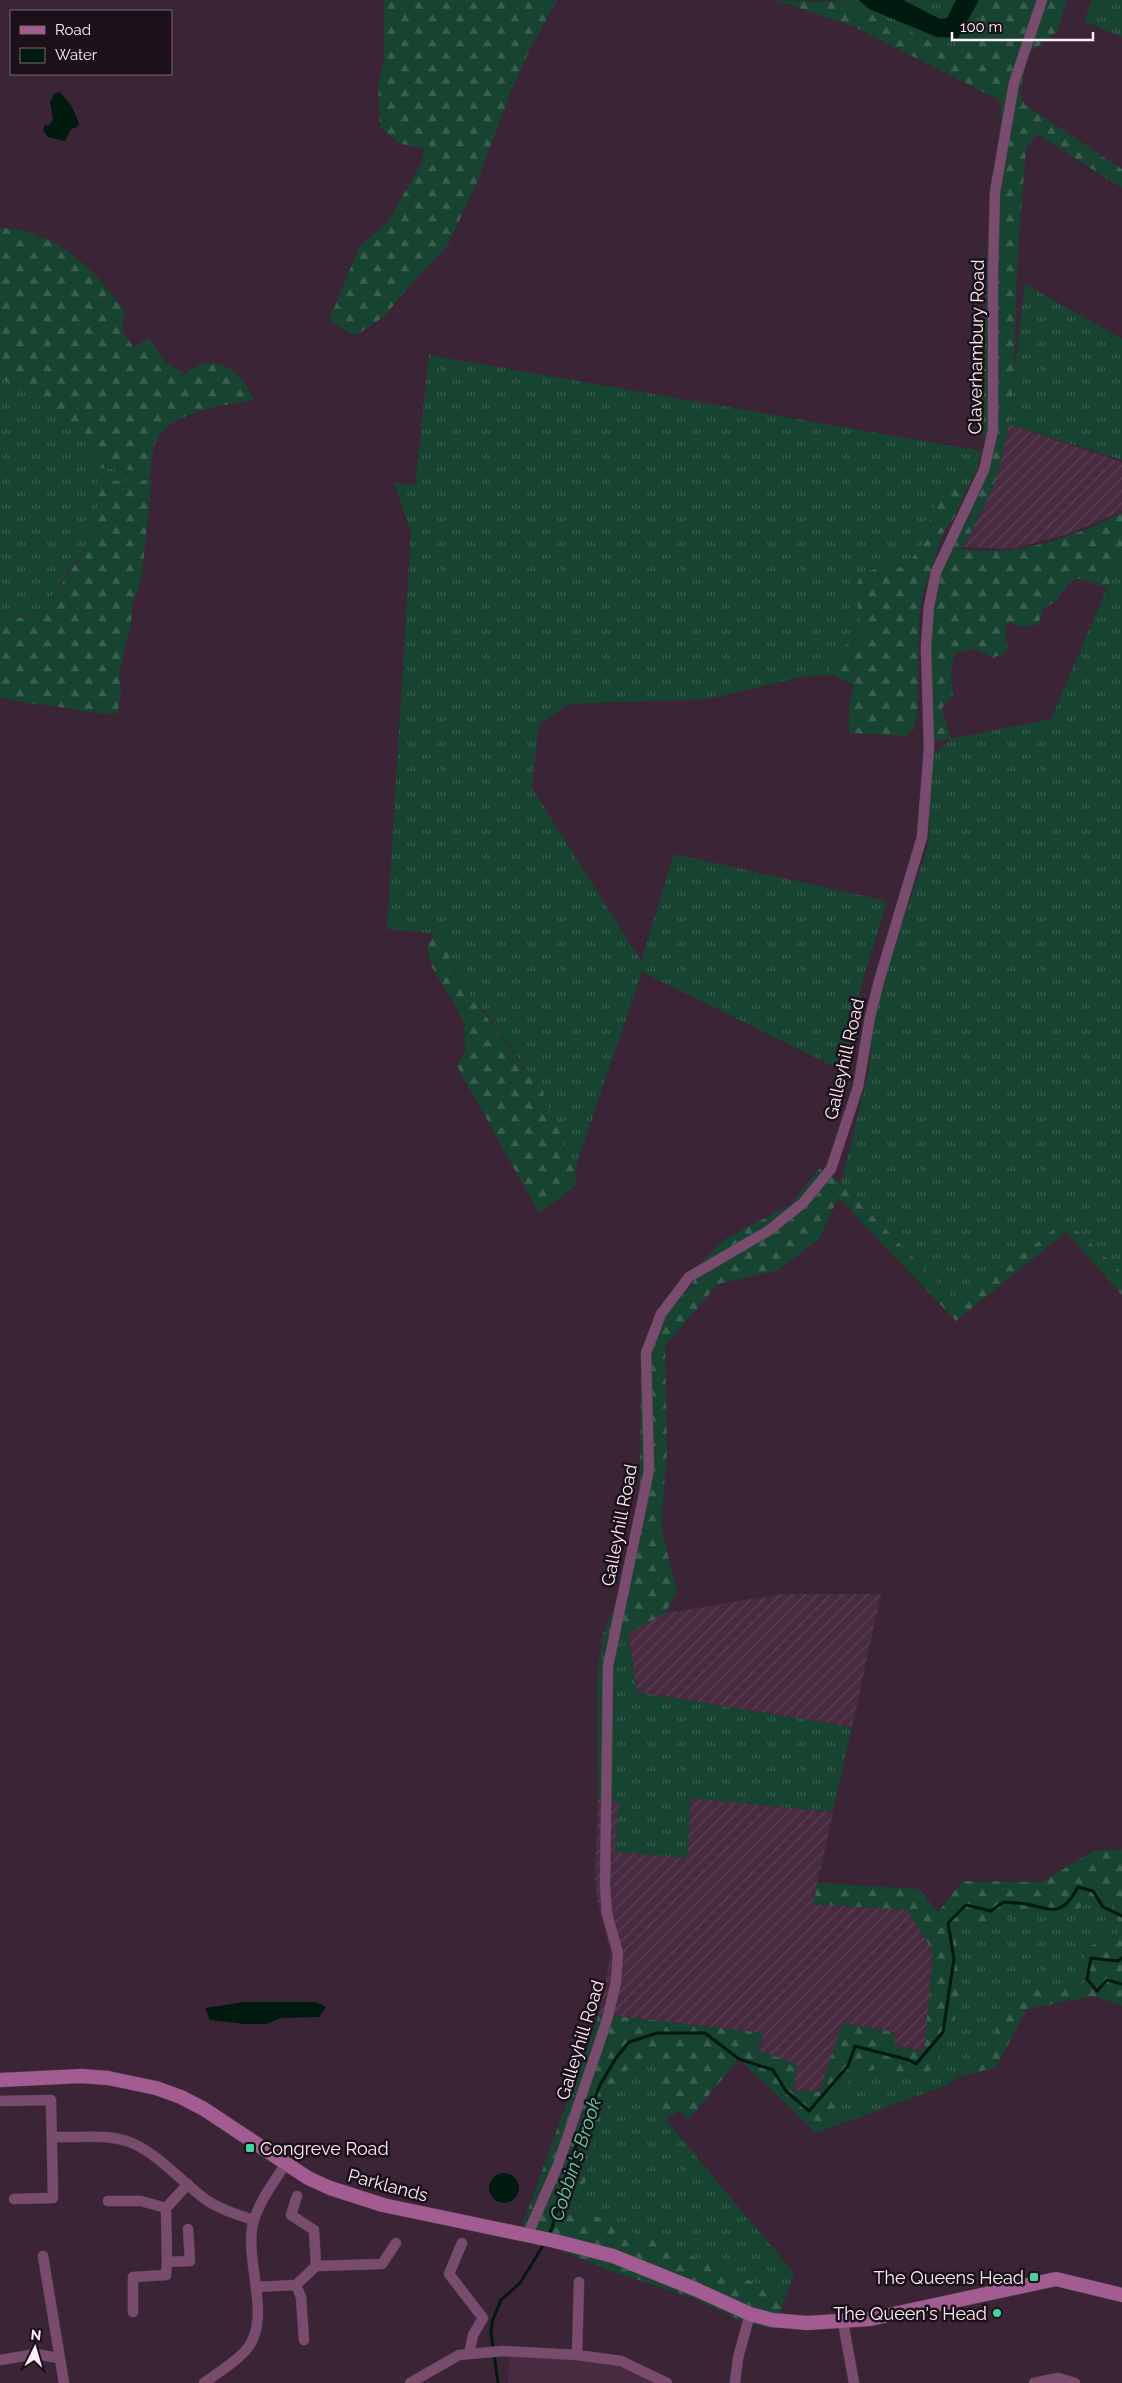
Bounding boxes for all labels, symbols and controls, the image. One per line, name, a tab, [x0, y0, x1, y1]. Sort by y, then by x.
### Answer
legend	[10, 10, 172, 75]
scale bar	[952, 10, 1093, 42]
text: 100 m	[960, 18, 1002, 36]
text: Road	[55, 21, 91, 39]
text: Water	[55, 46, 98, 64]
street label: Claverhambury Road	[964, 259, 988, 435]
street label: Galleyhill Road	[820, 996, 868, 1122]
street label: Galleyhill Road	[597, 1462, 641, 1588]
street label: Galleyhill Road	[552, 1978, 608, 2102]
water label: Cobbin's Brook	[545, 2095, 605, 2223]
place label: Congreve Road	[260, 2138, 389, 2159]
marker: Congreve Road	[244, 2142, 256, 2154]
street label: Parklands	[346, 2164, 431, 2206]
place label: The Queens Head	[874, 2267, 1024, 2288]
marker: The Queens Head	[1028, 2271, 1040, 2283]
place label: The Queen's Head	[833, 2303, 987, 2324]
marker: The Queen's Head	[991, 2307, 1003, 2319]
north arrow	[10, 2323, 60, 2373]
text: N	[30, 2327, 42, 2343]

